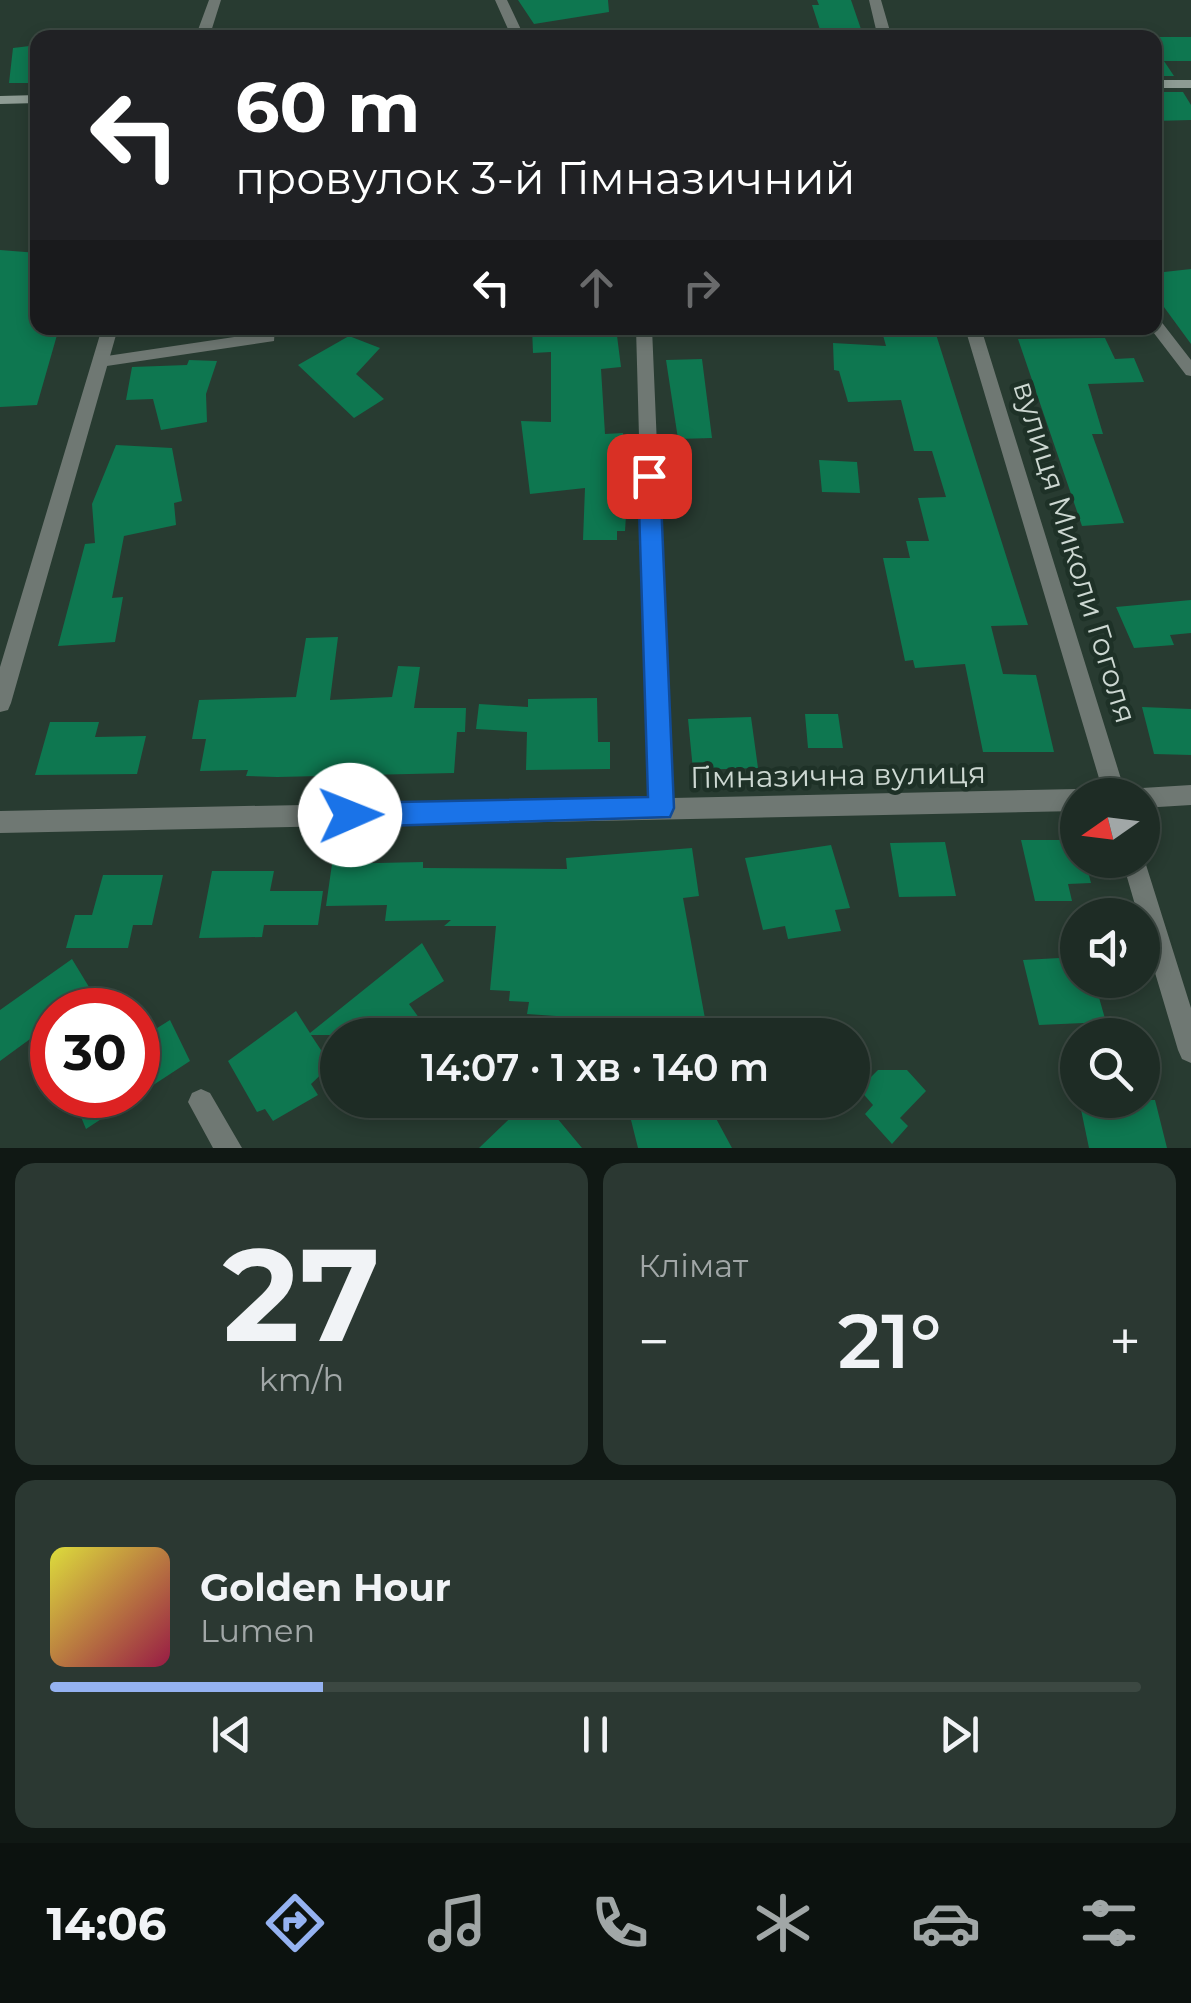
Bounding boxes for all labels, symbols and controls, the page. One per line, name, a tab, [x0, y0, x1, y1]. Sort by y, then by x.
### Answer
text: 60 m	[235, 64, 420, 150]
icon: left	[70, 70, 200, 200]
text: провулок 3-й Гімназичний	[235, 150, 856, 205]
icon: left	[464, 260, 519, 315]
icon: ahead	[569, 260, 624, 315]
icon: right	[674, 260, 729, 315]
street label: вулиця Миколи Гоголя	[1005, 377, 1145, 727]
pin	[607, 434, 692, 519]
icon: arrive	[622, 449, 677, 504]
street label: Гімназична вулиця	[690, 754, 986, 796]
position arrow	[298, 763, 402, 867]
north arrow	[1060, 778, 1160, 878]
map controls	[1060, 778, 1160, 1118]
button: sound	[1060, 898, 1160, 998]
speed limit sign: 30	[30, 988, 160, 1118]
button: search	[1060, 1018, 1160, 1118]
text: 14:07 · 1 хв · 140 m	[421, 1044, 769, 1091]
text: 27	[223, 1215, 380, 1374]
text: Клімат	[638, 1246, 748, 1285]
text: 21°	[838, 1295, 941, 1387]
text: −	[638, 1308, 670, 1375]
text: +	[1109, 1308, 1141, 1375]
text: km/h	[259, 1360, 344, 1399]
text: Golden Hour	[200, 1564, 451, 1611]
text: Lumen	[200, 1611, 315, 1650]
icon: previous	[204, 1707, 259, 1762]
icon: pause	[568, 1707, 623, 1762]
icon: next	[932, 1707, 987, 1762]
icon: directions	[260, 1888, 330, 1958]
icon: music	[422, 1888, 492, 1958]
icon: phone	[585, 1888, 655, 1958]
icon: climate	[748, 1888, 818, 1958]
icon: car	[911, 1888, 981, 1958]
icon: filters	[1074, 1888, 1144, 1958]
text: 14:06	[46, 1896, 167, 1951]

